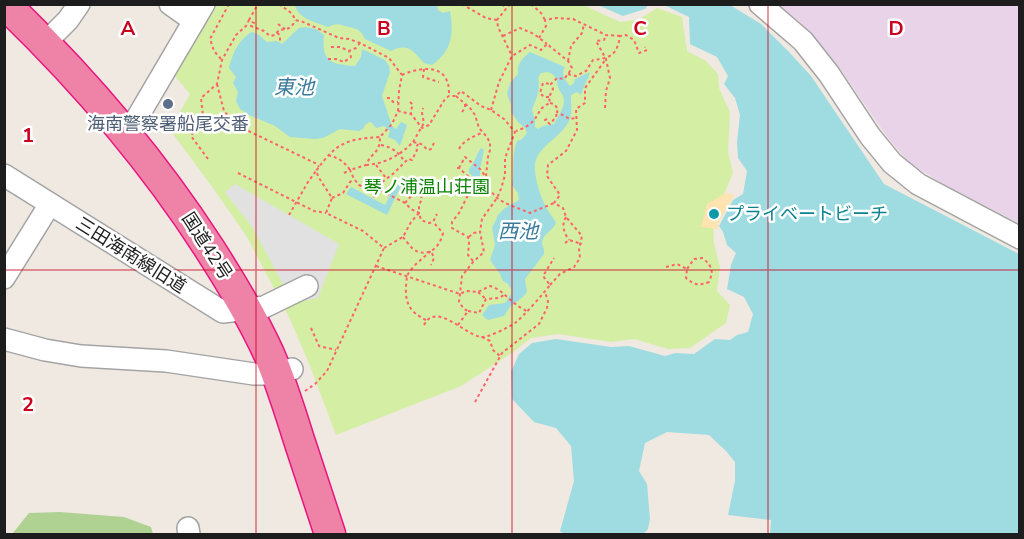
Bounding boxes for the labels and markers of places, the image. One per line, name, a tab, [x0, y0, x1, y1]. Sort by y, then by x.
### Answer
marker: 海南警察署船尾交番	[161, 97, 175, 111]
place label: 海南警察署船尾交番	[87, 112, 249, 136]
place label: プライベートビーチ	[726, 202, 888, 226]
marker: プライベートビーチ	[707, 207, 721, 221]

